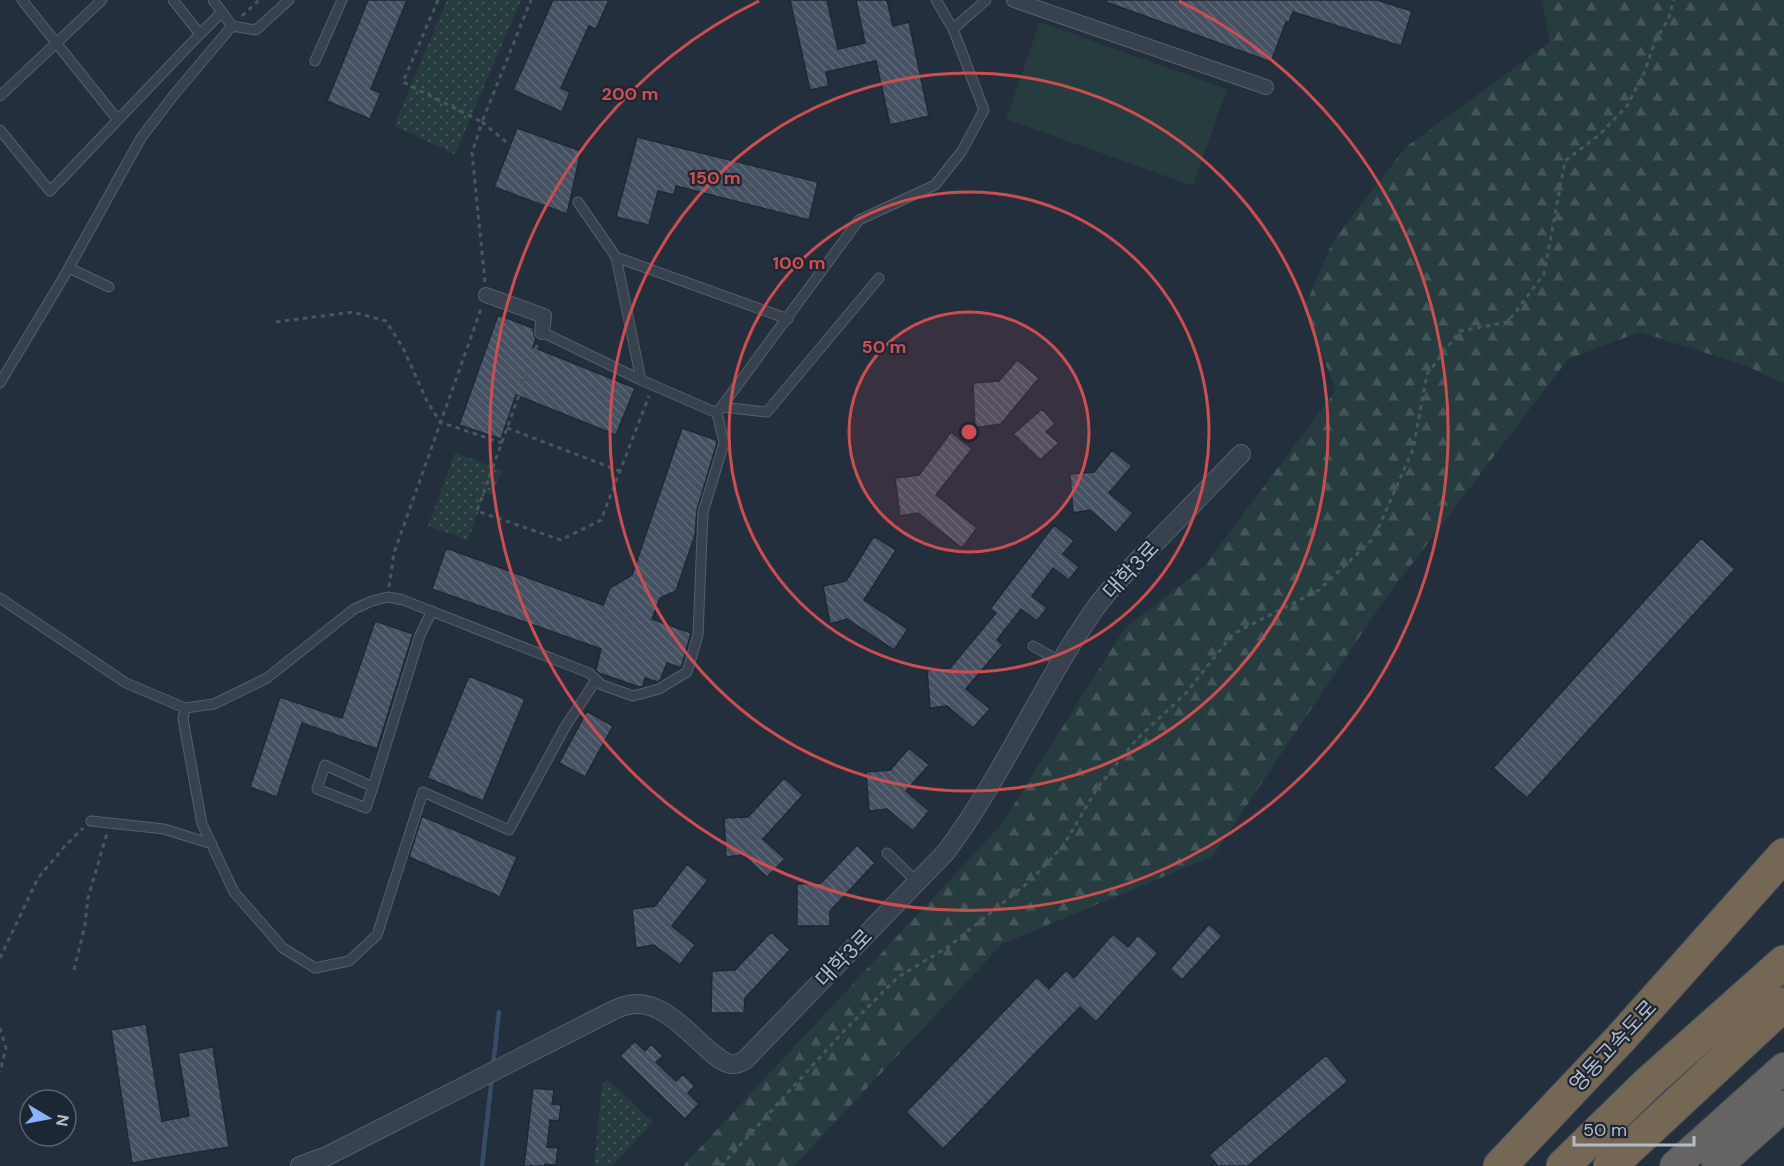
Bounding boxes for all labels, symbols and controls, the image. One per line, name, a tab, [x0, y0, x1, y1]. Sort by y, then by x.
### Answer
text: 200 m	[602, 82, 658, 106]
text: 150 m	[689, 166, 741, 190]
text: 100 m	[772, 251, 826, 275]
text: 50 m	[861, 335, 907, 359]
centre of rings	[959, 422, 979, 442]
street label: 대학3로	[1097, 535, 1165, 605]
street label: 대학3로	[809, 923, 879, 993]
street label: 영동고속도로	[1563, 994, 1663, 1098]
north arrow	[18, 1088, 78, 1148]
scale bar	[1574, 1109, 1694, 1147]
text: N	[51, 1113, 74, 1128]
text: 50 m	[1583, 1118, 1627, 1142]

